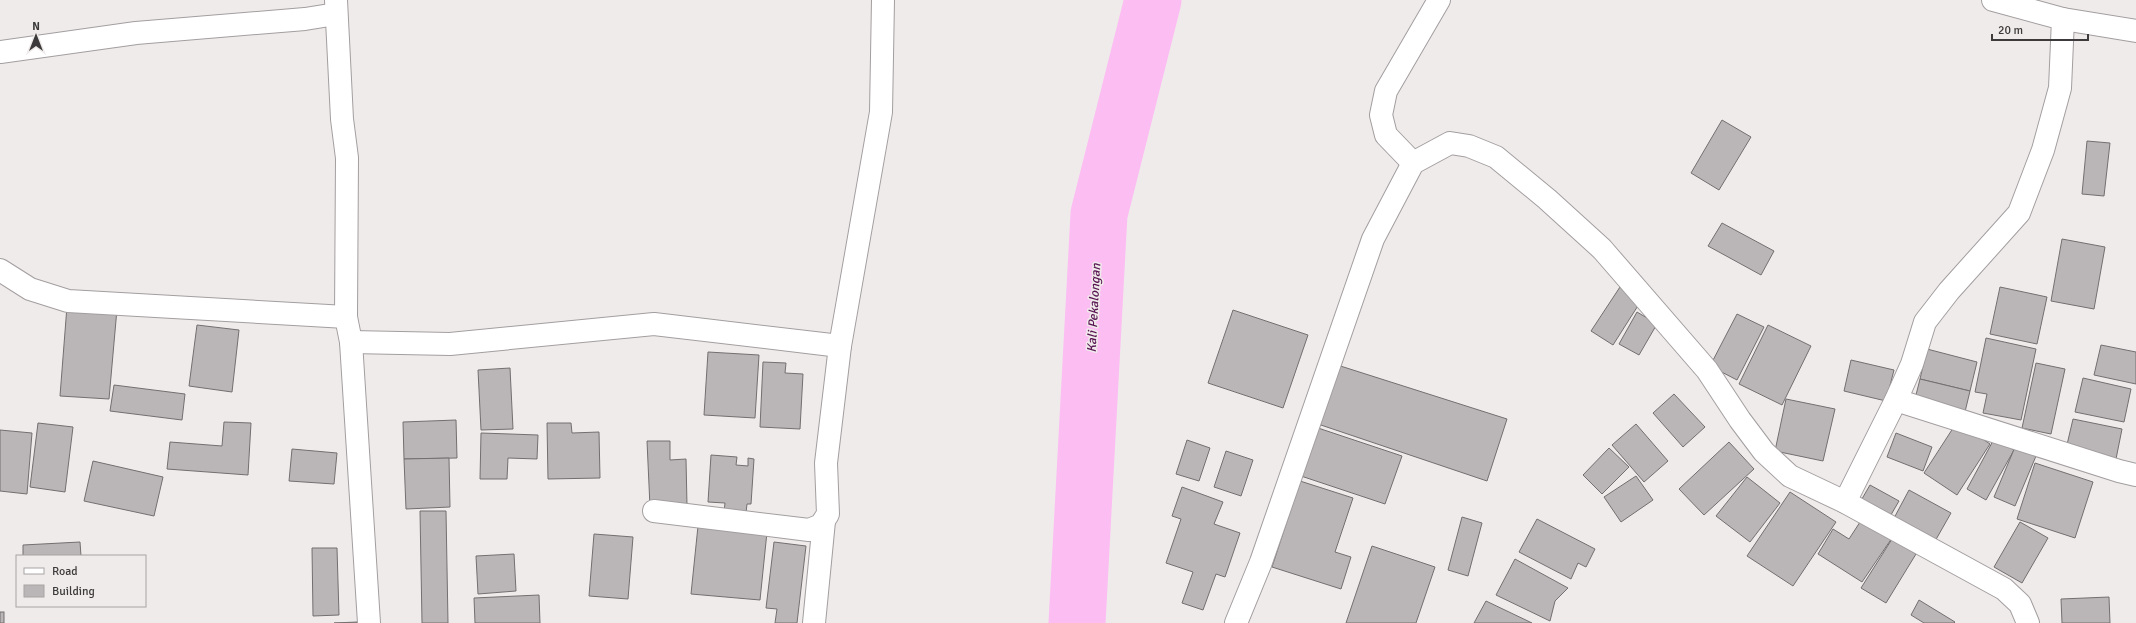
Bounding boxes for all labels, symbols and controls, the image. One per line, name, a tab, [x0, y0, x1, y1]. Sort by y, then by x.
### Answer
north arrow	[16, 16, 56, 56]
scale bar	[1992, 16, 2088, 42]
text: N	[32, 20, 40, 33]
text: 20 m	[1998, 23, 2023, 38]
water label: Kali Pekalongan	[1084, 262, 1104, 353]
legend	[16, 555, 146, 607]
text: Road	[52, 564, 78, 579]
text: Building	[52, 584, 95, 599]

